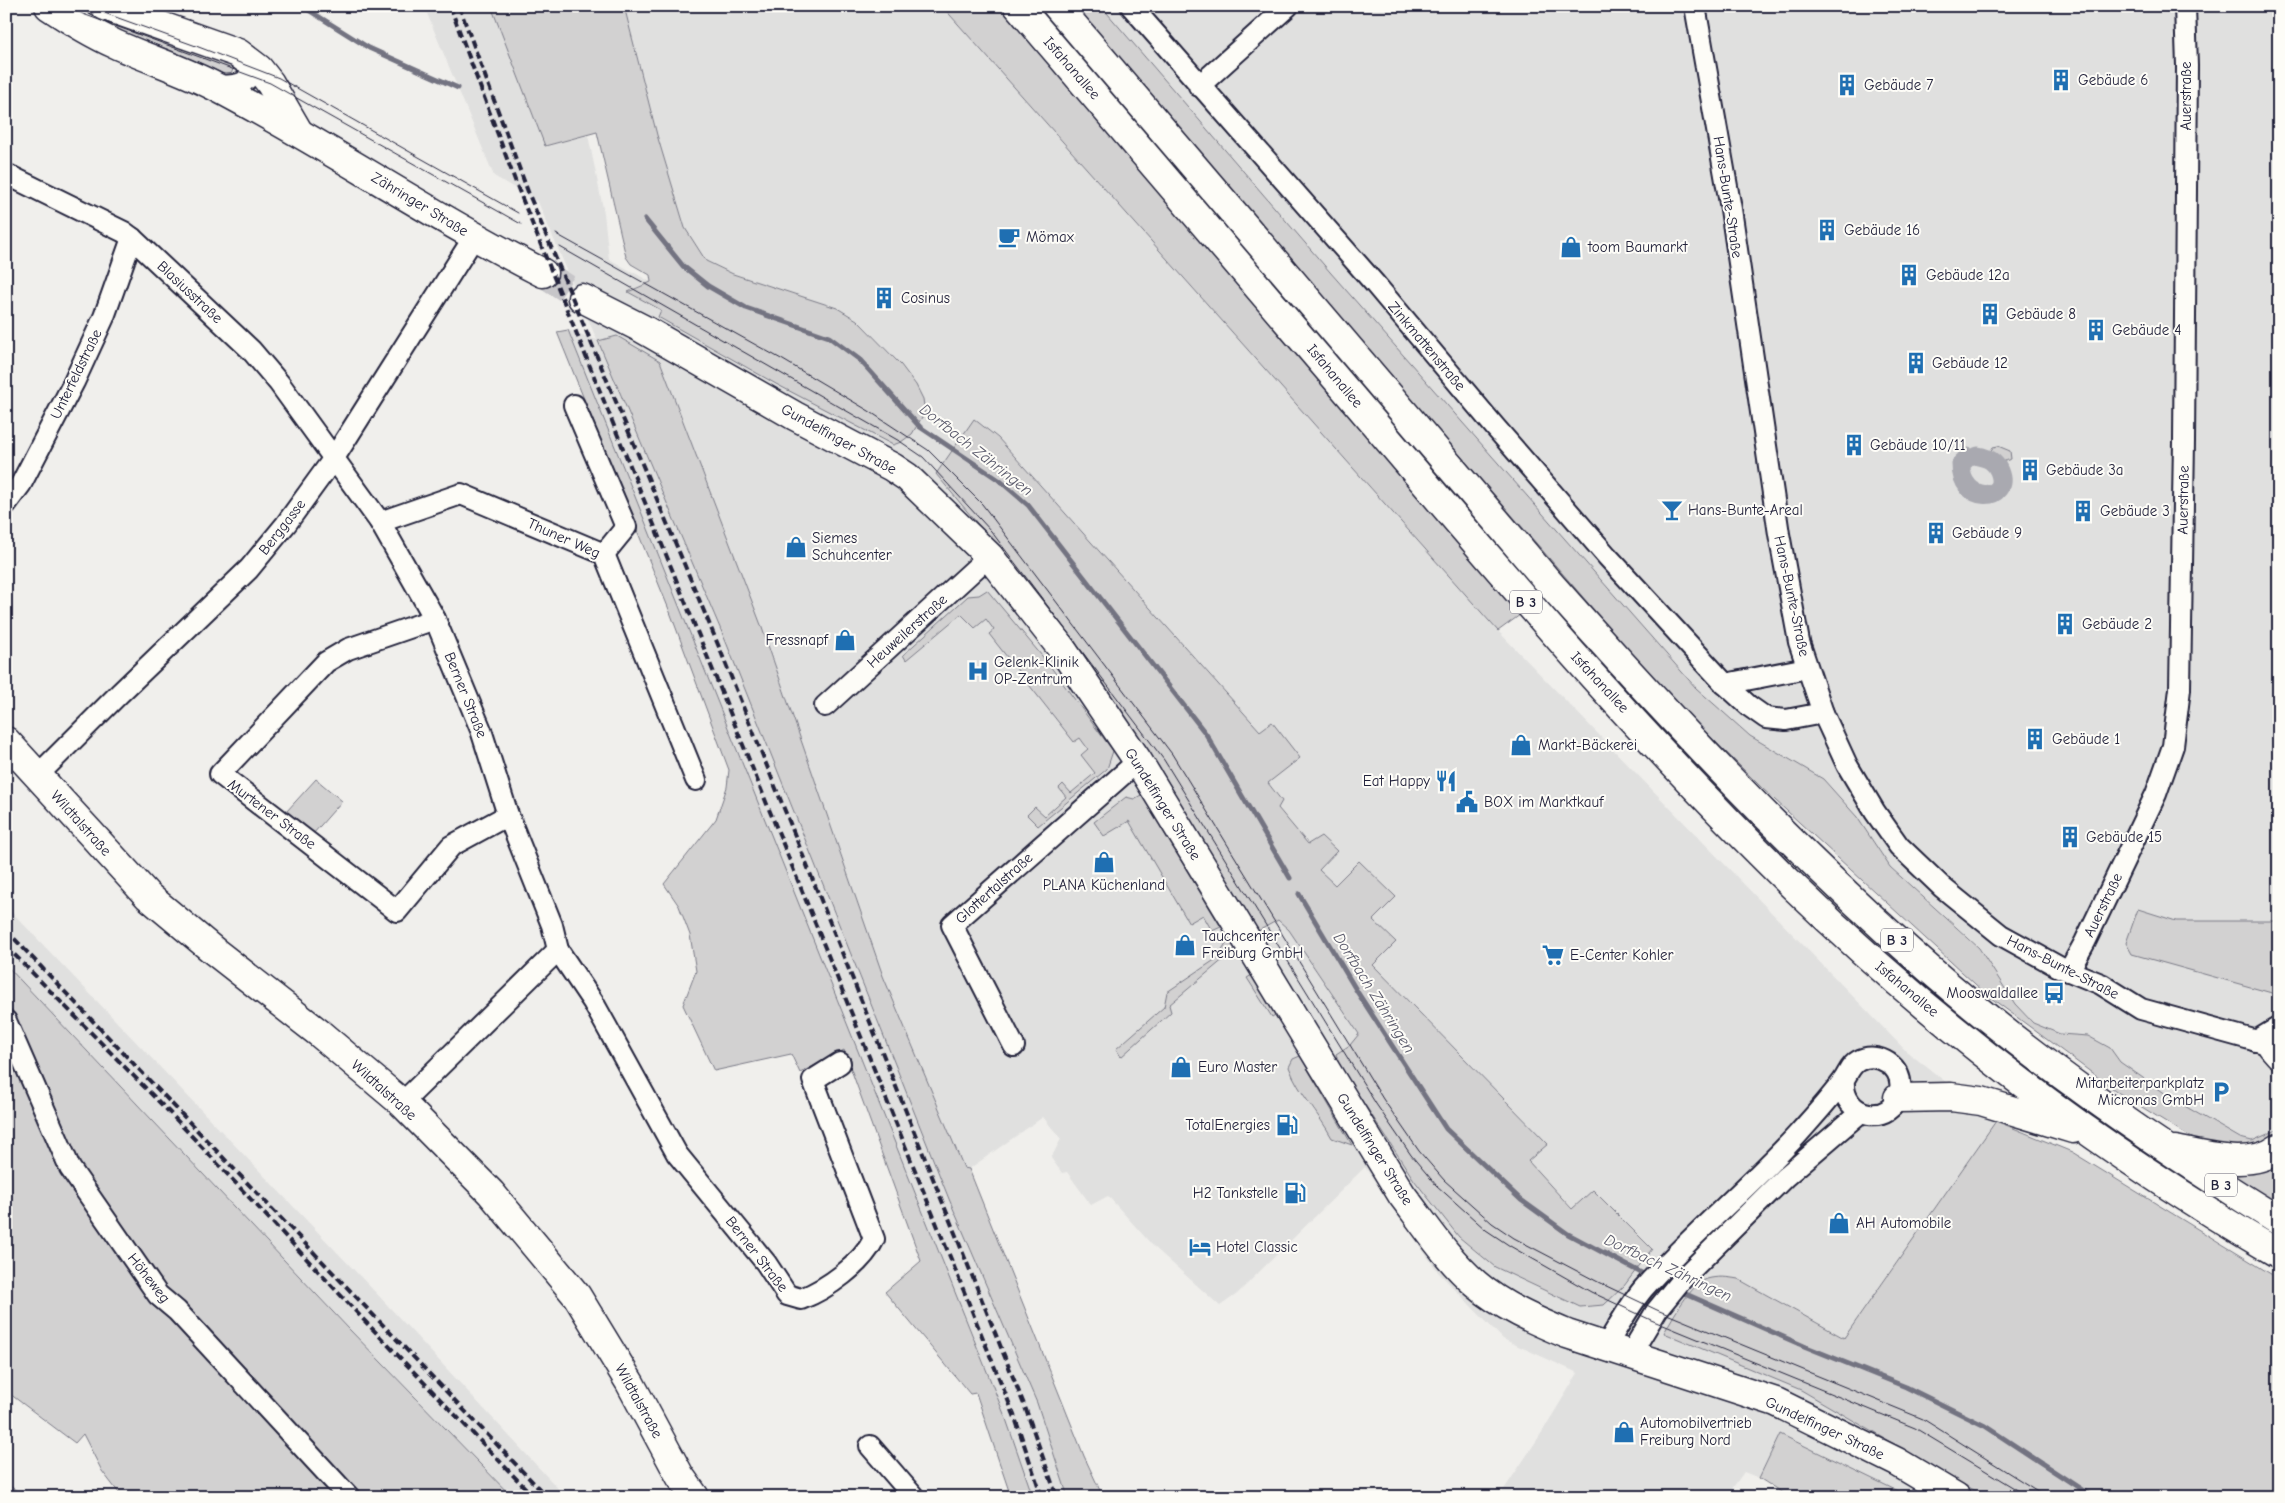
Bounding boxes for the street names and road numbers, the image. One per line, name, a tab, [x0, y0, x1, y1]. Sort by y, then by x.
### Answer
street label: Isfahanallee	[1040, 33, 1104, 103]
street label: Auerstraße	[2177, 61, 2195, 131]
street label: Hans-Bunte-Straße	[1709, 135, 1747, 260]
street label: Zähringer Straße	[368, 168, 472, 240]
street label: Blasiusstraße	[153, 257, 227, 327]
street label: Zinkmattenstraße	[1384, 298, 1470, 395]
street label: Unterfeldstraße	[46, 326, 106, 422]
street label: Isfahanallee	[1303, 341, 1367, 412]
street label: Gundelfinger Straße	[778, 400, 900, 478]
street label: Auerstraße	[2173, 465, 2193, 535]
street label: Berggasse	[255, 495, 310, 559]
street label: Thuner Weg	[525, 514, 603, 562]
street label: Hans-Bunte-Straße	[1770, 534, 1814, 659]
street label: Heuweilerstraße	[863, 590, 951, 672]
road number: B 3	[1510, 590, 1542, 614]
street label: Isfahanallee	[1567, 648, 1633, 717]
street label: Berner Straße	[441, 649, 492, 741]
street label: Gundelfinger Straße	[1121, 744, 1205, 864]
street label: Murtener Straße	[224, 775, 320, 853]
street label: Wildtalstraße	[47, 787, 115, 860]
street label: Glottertalstraße	[952, 848, 1037, 927]
street label: Auerstraße	[2080, 870, 2126, 940]
road number: B 3	[1881, 928, 1913, 952]
street label: Hans-Bunte-Straße	[2004, 931, 2122, 1003]
street label: Isfahanallee	[1872, 957, 1943, 1021]
street label: Wildtalstraße	[348, 1056, 421, 1124]
street label: Gundelfinger Straße	[1333, 1089, 1417, 1209]
road number: B 3	[2205, 1174, 2237, 1196]
street label: Berner Straße	[722, 1213, 792, 1296]
street label: Höheweg	[124, 1249, 174, 1307]
street label: Wildtalstraße	[611, 1361, 667, 1442]
street label: Gundelfinger Straße	[1763, 1393, 1888, 1464]

